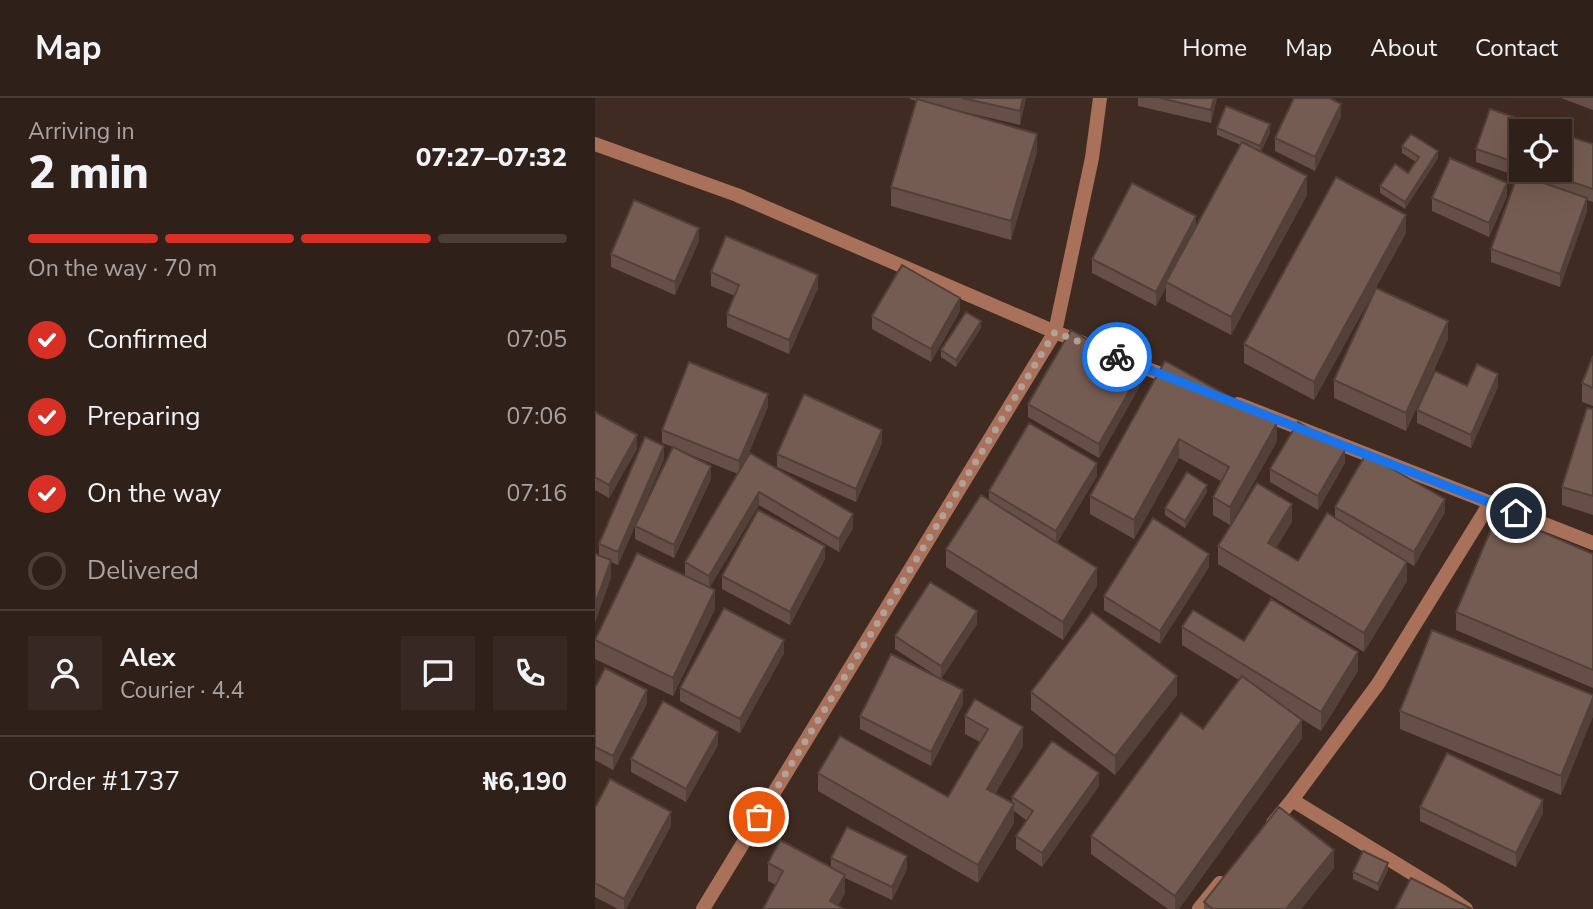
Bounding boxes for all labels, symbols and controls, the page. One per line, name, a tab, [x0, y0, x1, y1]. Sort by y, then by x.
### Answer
text: Map	[35, 26, 102, 71]
text: Home	[1182, 32, 1247, 64]
text: Map	[1285, 32, 1332, 64]
text: About	[1370, 32, 1437, 64]
text: Contact	[1475, 32, 1558, 64]
text: Arriving in	[28, 116, 135, 147]
map controls	[1509, 119, 1572, 182]
button: locate	[1509, 119, 1572, 182]
text: 07:27–07:32	[416, 140, 567, 175]
text: 2 min	[28, 141, 149, 204]
text: On the way · 70 m	[28, 253, 217, 284]
icon: check	[28, 321, 66, 359]
text: Confirmed	[87, 322, 208, 357]
courier	[1082, 322, 1152, 392]
text: 07:05	[507, 324, 567, 355]
icon: bike	[1098, 338, 1136, 376]
icon: check	[28, 398, 66, 436]
text: Preparing	[87, 399, 200, 434]
text: 07:06	[507, 401, 567, 432]
icon: check	[28, 475, 66, 513]
text: On the way	[87, 476, 221, 511]
text: 07:16	[507, 478, 567, 509]
pin	[1486, 483, 1546, 543]
icon: home	[1497, 494, 1535, 532]
text: Delivered	[87, 553, 199, 588]
button: person	[28, 636, 102, 710]
button: chat	[401, 636, 475, 710]
button: phone	[493, 636, 567, 710]
text: Alex	[120, 640, 176, 675]
text: Courier · 4.4	[120, 675, 244, 706]
text: Order #1737	[28, 764, 180, 799]
text: ₦6,190	[483, 764, 567, 799]
pin	[729, 787, 789, 847]
icon: bag	[740, 798, 778, 836]

